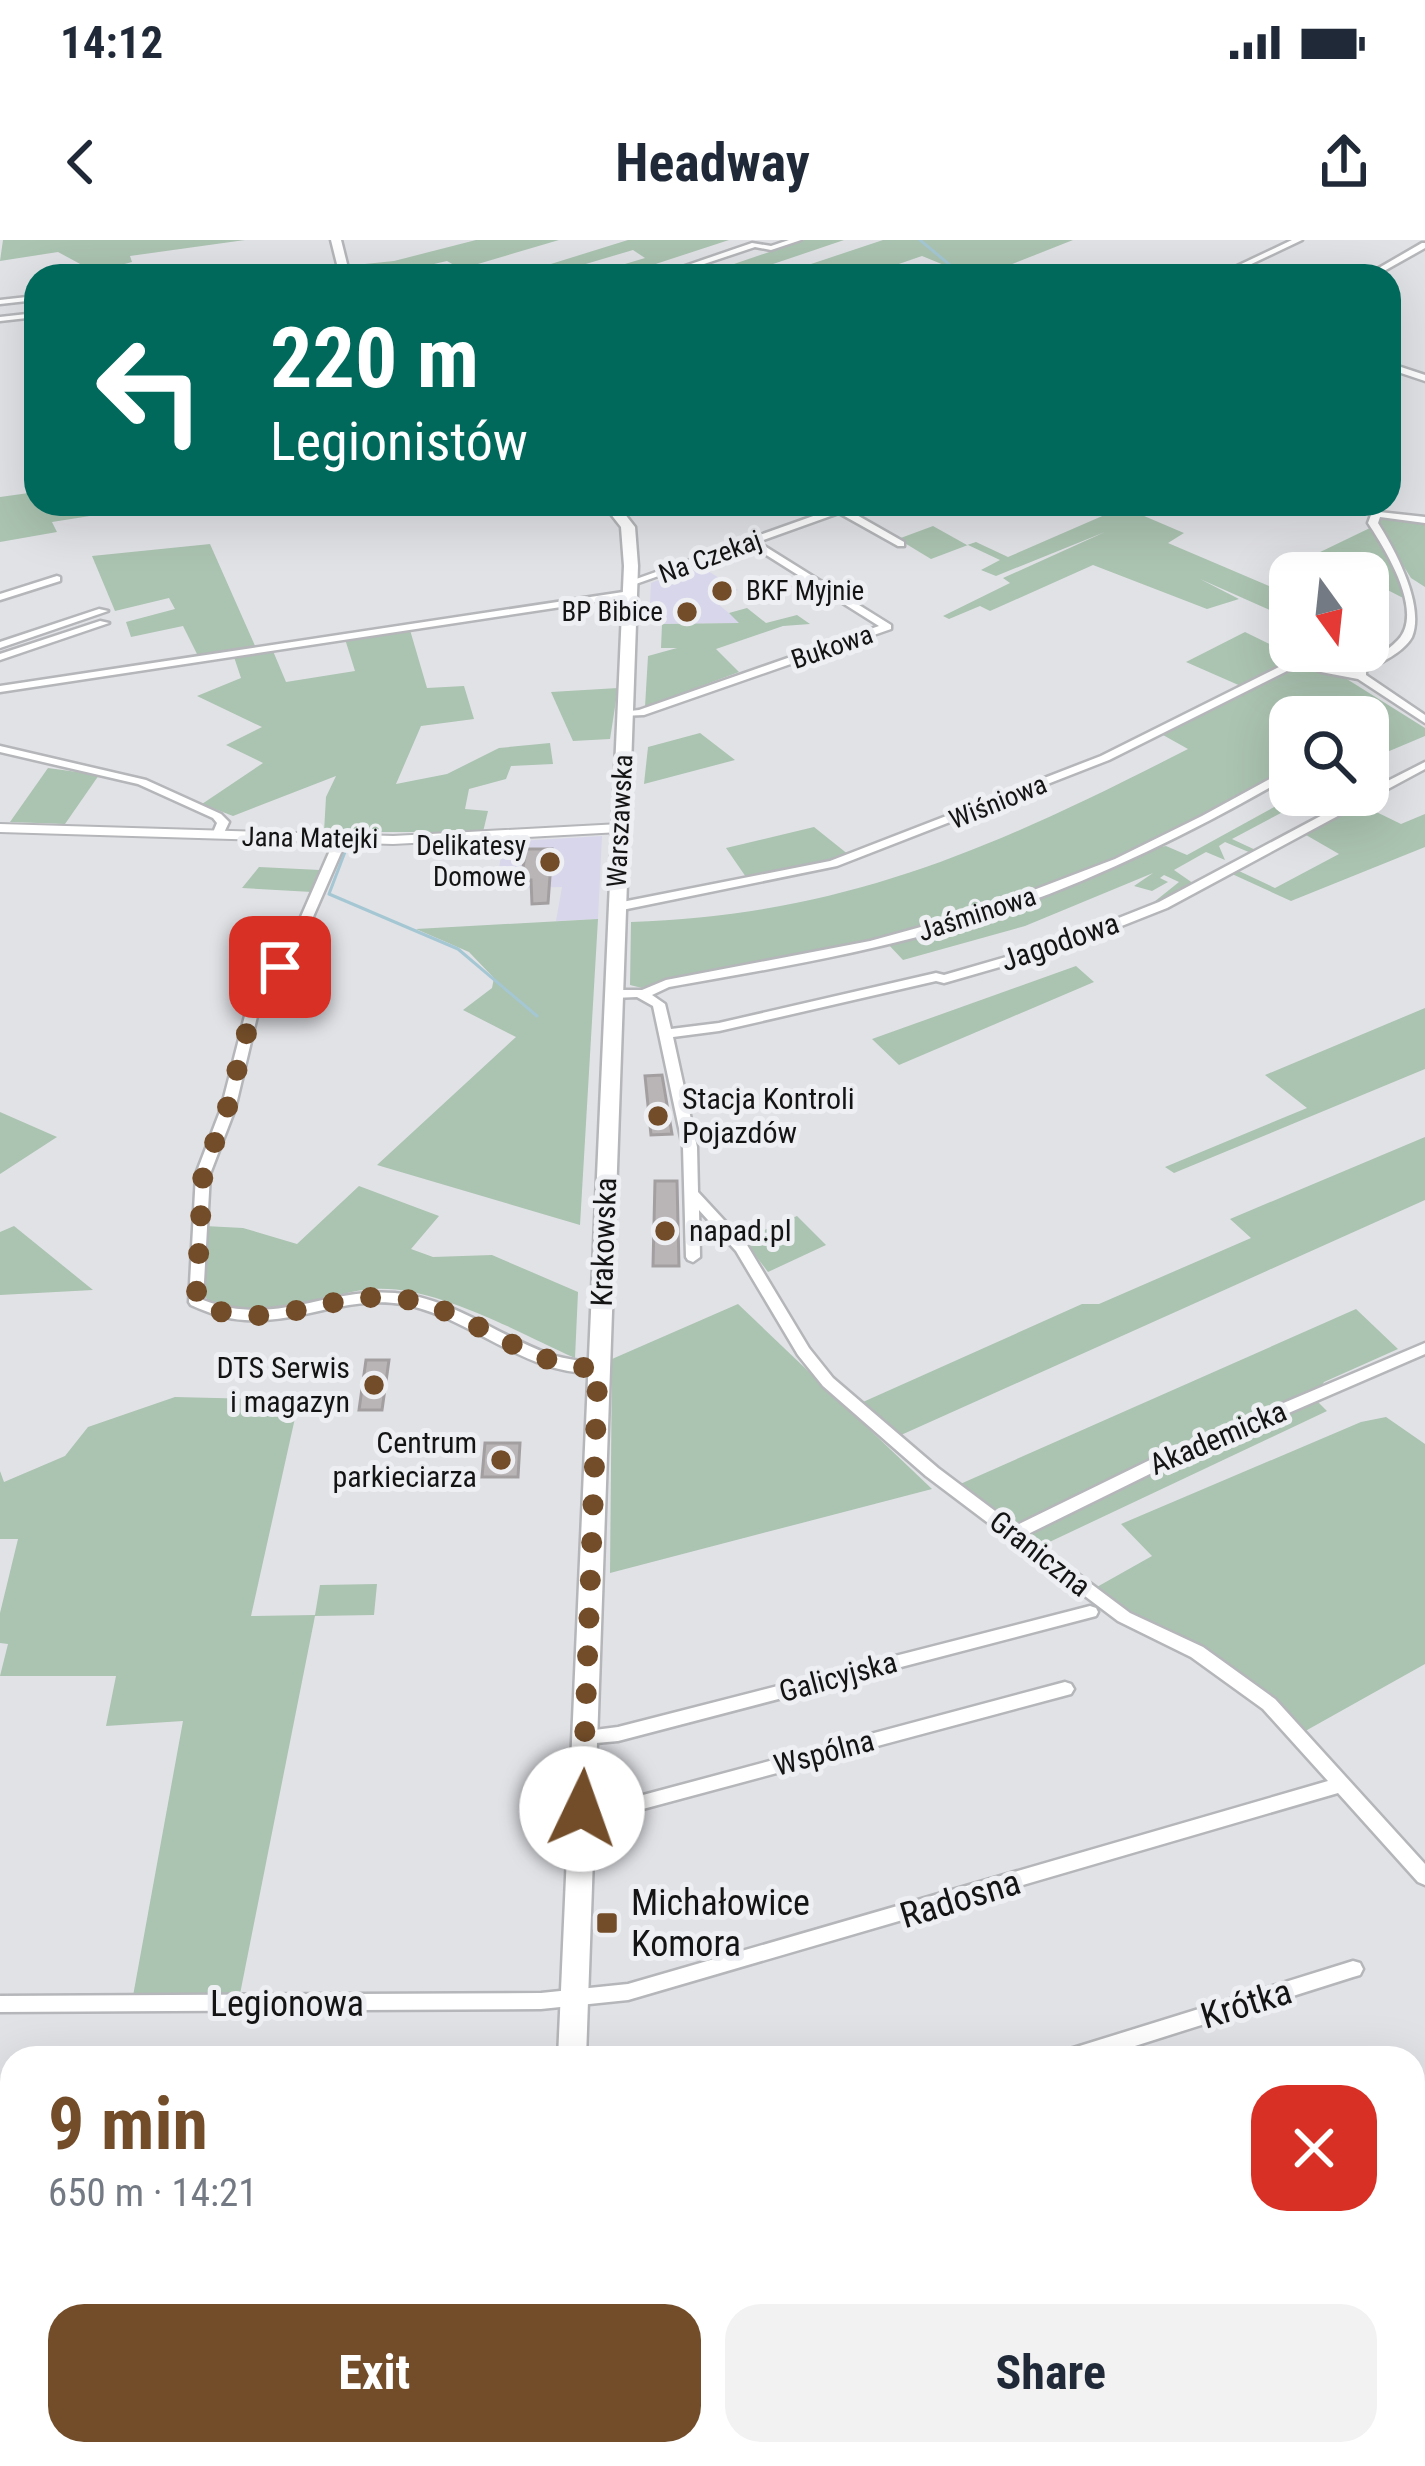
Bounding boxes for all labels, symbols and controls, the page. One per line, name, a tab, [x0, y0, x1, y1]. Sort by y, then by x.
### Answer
text: 14:12	[60, 16, 163, 69]
icon: back	[48, 129, 114, 195]
icon: share	[1311, 129, 1377, 195]
text: Headway	[615, 131, 810, 194]
text: 220 m	[270, 309, 479, 408]
icon: left	[72, 312, 228, 468]
text: Legionistów	[270, 410, 528, 473]
street label: Na Czekaj	[654, 524, 766, 590]
north arrow	[1269, 552, 1389, 672]
map controls	[1269, 552, 1389, 816]
place label: BKF Myjnie	[746, 575, 864, 607]
marker: BKF Myjnie	[709, 578, 735, 604]
place label: BP Bibice	[562, 596, 663, 628]
marker: BP Bibice	[674, 599, 700, 625]
street label: Bukowa	[787, 618, 877, 676]
button: search	[1269, 696, 1389, 816]
street label: Warszawska	[601, 754, 639, 888]
street label: Wiśniowa	[945, 768, 1051, 836]
street label: Jana Matejki	[241, 821, 379, 855]
place label: Delikatesy Domowe	[416, 830, 526, 893]
marker: Delikatesy Domowe	[537, 849, 563, 875]
street label: Jaśminowa	[914, 880, 1040, 948]
street label: Jagodowa	[996, 905, 1123, 978]
pin	[229, 916, 331, 1018]
icon: arrive	[247, 934, 313, 1000]
place label: Stacja Kontroli Pojazdów	[682, 1081, 855, 1150]
marker: Stacja Kontroli Pojazdów	[645, 1103, 671, 1129]
street label: Krakowska	[584, 1177, 623, 1307]
place label: napad.pl	[689, 1213, 792, 1248]
marker: napad.pl	[652, 1218, 678, 1244]
place label: DTS Serwis i magazyn	[216, 1350, 350, 1419]
marker: DTS Serwis i magazyn	[361, 1372, 387, 1398]
street label: Akademicka	[1144, 1393, 1292, 1482]
place label: Centrum parkieciarza	[332, 1425, 477, 1494]
marker: Centrum parkieciarza	[488, 1447, 514, 1473]
street label: Graniczna	[983, 1503, 1098, 1604]
street label: Galicyjska	[775, 1644, 901, 1709]
street label: Wspólna	[770, 1722, 878, 1783]
position arrow	[519, 1746, 645, 1872]
street label: Radosna	[895, 1861, 1025, 1937]
place label: Michałowice Komora	[631, 1882, 810, 1965]
marker: Michałowice Komora	[594, 1910, 620, 1936]
street label: Krótka	[1196, 1970, 1297, 2038]
street label: Legionowa	[210, 1983, 364, 2025]
text: 9 min	[48, 2082, 208, 2167]
button: close	[1251, 2085, 1377, 2211]
text: 650 m · 14:21	[48, 2170, 258, 2216]
button: Exit	[48, 2304, 701, 2442]
button: Share	[725, 2304, 1377, 2442]

